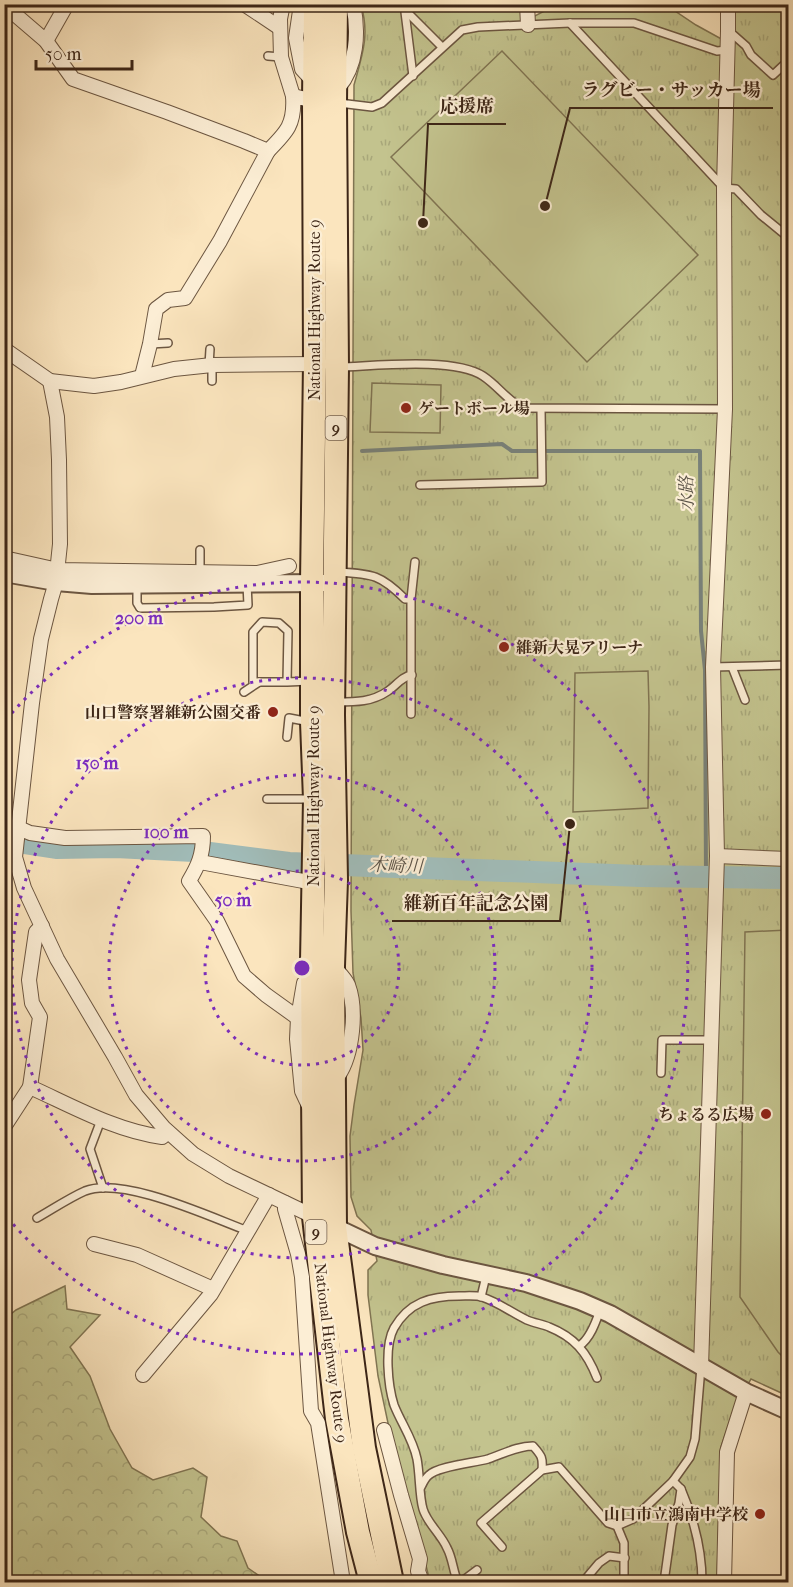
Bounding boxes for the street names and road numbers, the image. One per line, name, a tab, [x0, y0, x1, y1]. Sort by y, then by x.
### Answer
street label: National Highway Route 9	[305, 219, 324, 401]
road number: 9	[326, 416, 346, 440]
street label: National Highway Route 9	[304, 705, 323, 887]
road number: 9	[306, 1220, 326, 1244]
street label: National Highway Route 9	[311, 1262, 351, 1444]

